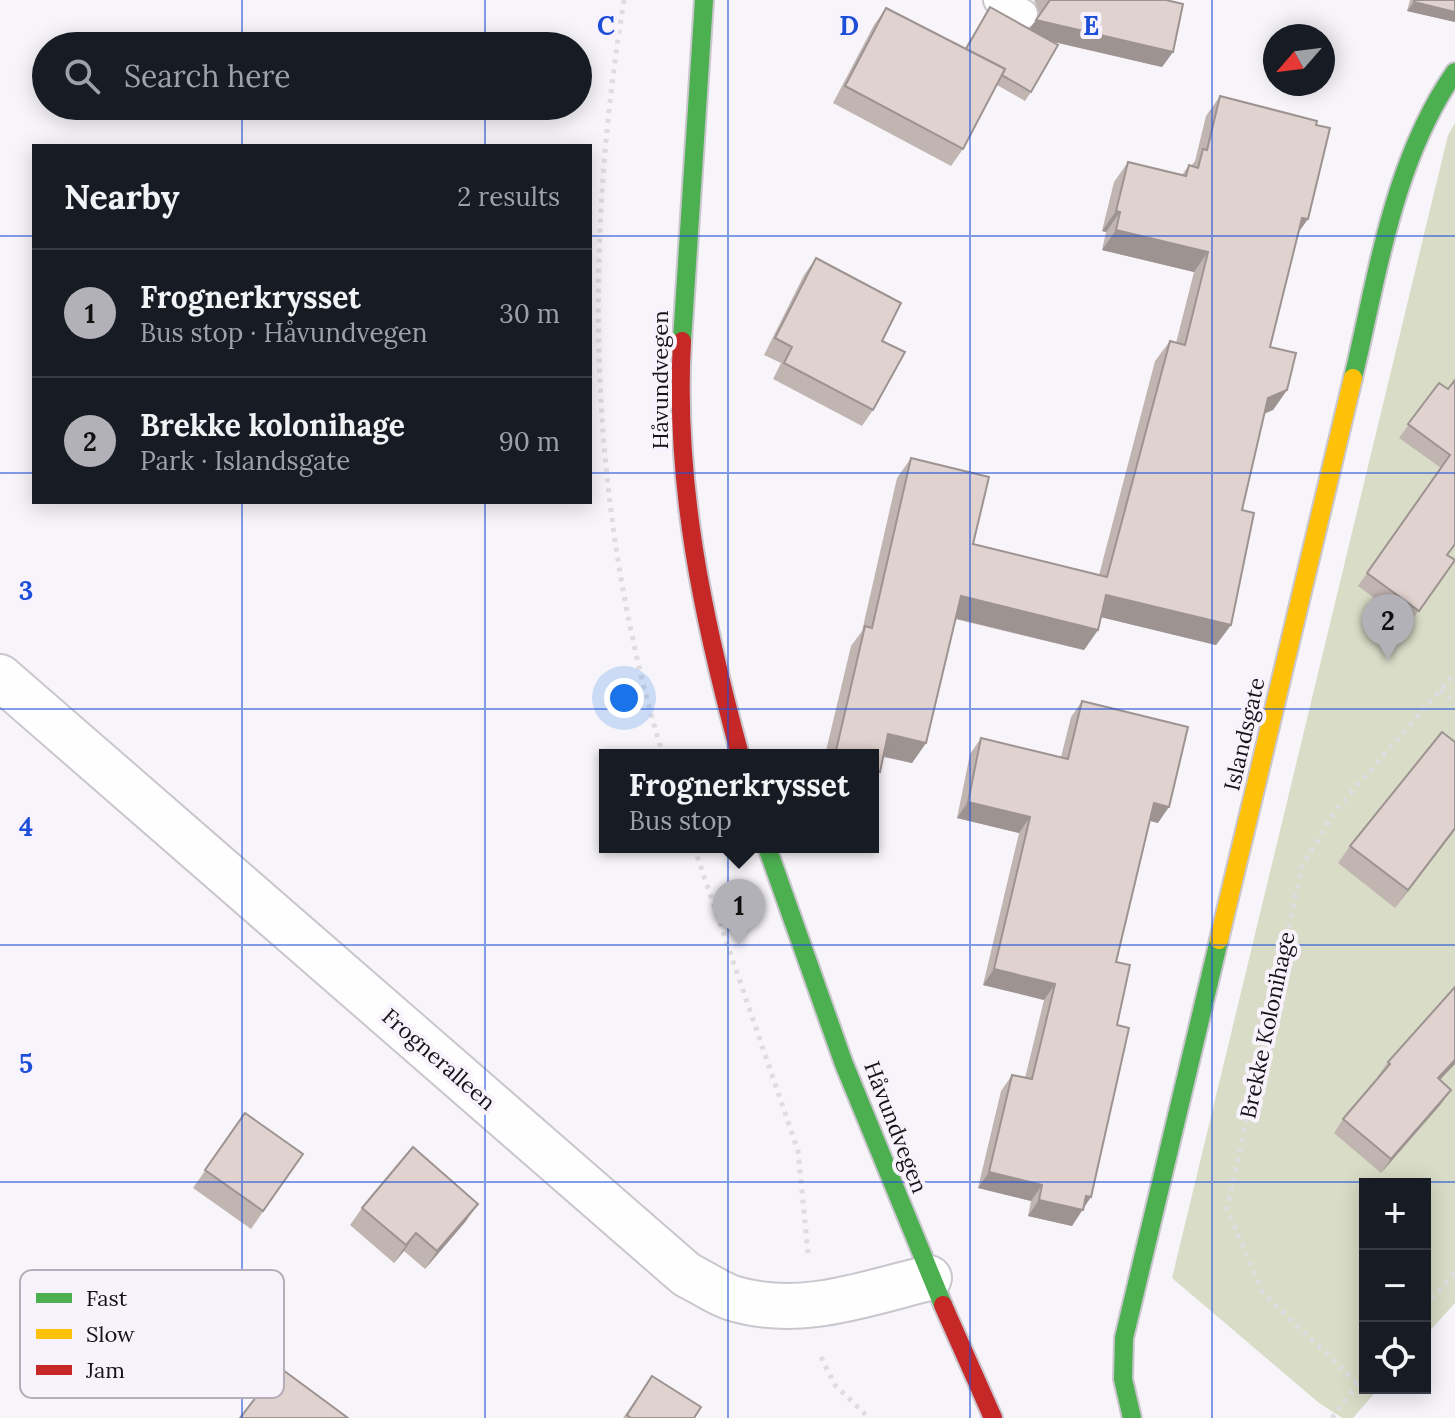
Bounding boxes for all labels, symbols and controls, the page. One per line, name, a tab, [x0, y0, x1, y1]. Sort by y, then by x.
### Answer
text: C	[597, 9, 615, 42]
text: D	[839, 9, 859, 42]
text: E	[1083, 9, 1099, 42]
north arrow	[1263, 24, 1335, 96]
search box	[32, 32, 592, 120]
icon: search	[60, 54, 104, 98]
text: Search here	[124, 57, 291, 95]
text: Nearby	[64, 175, 180, 218]
text: 2 results	[457, 180, 560, 213]
text: Frognerkrysset	[140, 278, 361, 316]
text: 1	[85, 297, 95, 330]
text: 30 m	[499, 297, 560, 330]
street label: Håvundvegen	[646, 311, 674, 449]
text: Bus stop · Håvundvegen	[140, 316, 428, 349]
text: Brekke kolonihage	[140, 406, 405, 444]
text: 2	[83, 425, 97, 458]
text: 90 m	[499, 425, 560, 458]
text: Park · Islandsgate	[140, 444, 350, 477]
text: 3	[19, 574, 33, 607]
pin: 2	[1362, 594, 1414, 660]
street label: Islandsgate	[1217, 675, 1271, 793]
your location	[604, 678, 644, 718]
popup	[599, 749, 879, 853]
text: Frognerkrysset	[629, 766, 849, 804]
text: Bus stop	[629, 804, 732, 837]
text: 4	[19, 810, 33, 843]
pin: 1	[713, 879, 765, 945]
street label: Brekke Kolonihage	[1234, 929, 1301, 1121]
street label: Frogneralleen	[376, 1002, 502, 1116]
text: 5	[19, 1047, 33, 1080]
street label: Håvundvegen	[858, 1057, 934, 1197]
map controls	[1359, 1178, 1431, 1394]
button: +	[1359, 1178, 1431, 1250]
button: −	[1359, 1250, 1431, 1322]
legend	[20, 1270, 284, 1398]
text: Fast	[86, 1284, 128, 1312]
text: Slow	[86, 1320, 135, 1348]
button: locate	[1359, 1322, 1431, 1394]
text: Jam	[85, 1356, 125, 1384]

